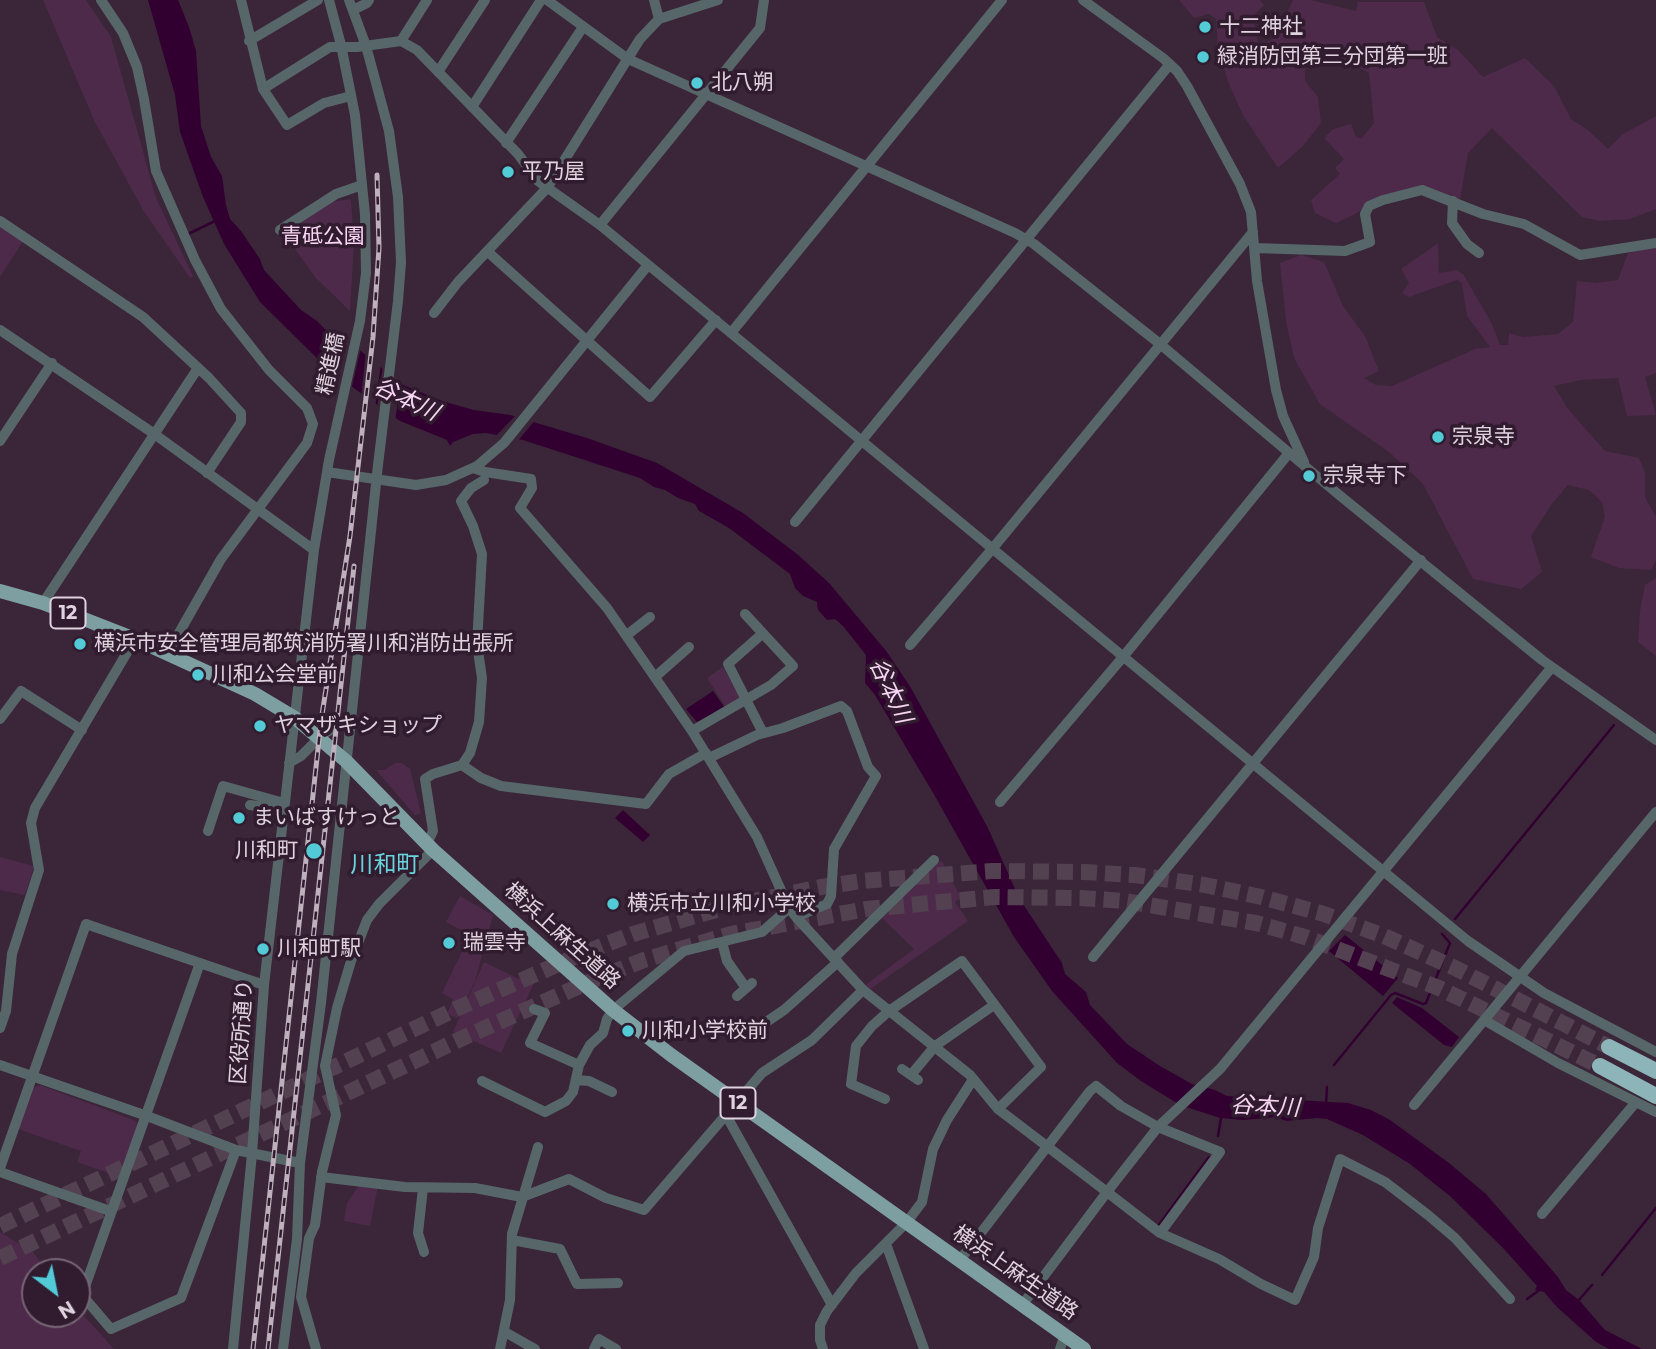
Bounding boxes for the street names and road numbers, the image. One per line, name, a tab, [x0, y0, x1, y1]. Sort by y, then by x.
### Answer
street label: 精進橋	[312, 331, 350, 397]
road number: 12	[50, 598, 86, 628]
street label: 横浜上麻生道路	[499, 877, 625, 995]
street label: 区役所通り	[226, 979, 258, 1085]
road number: 12	[720, 1088, 756, 1119]
street label: 横浜上麻生道路	[948, 1221, 1082, 1325]

